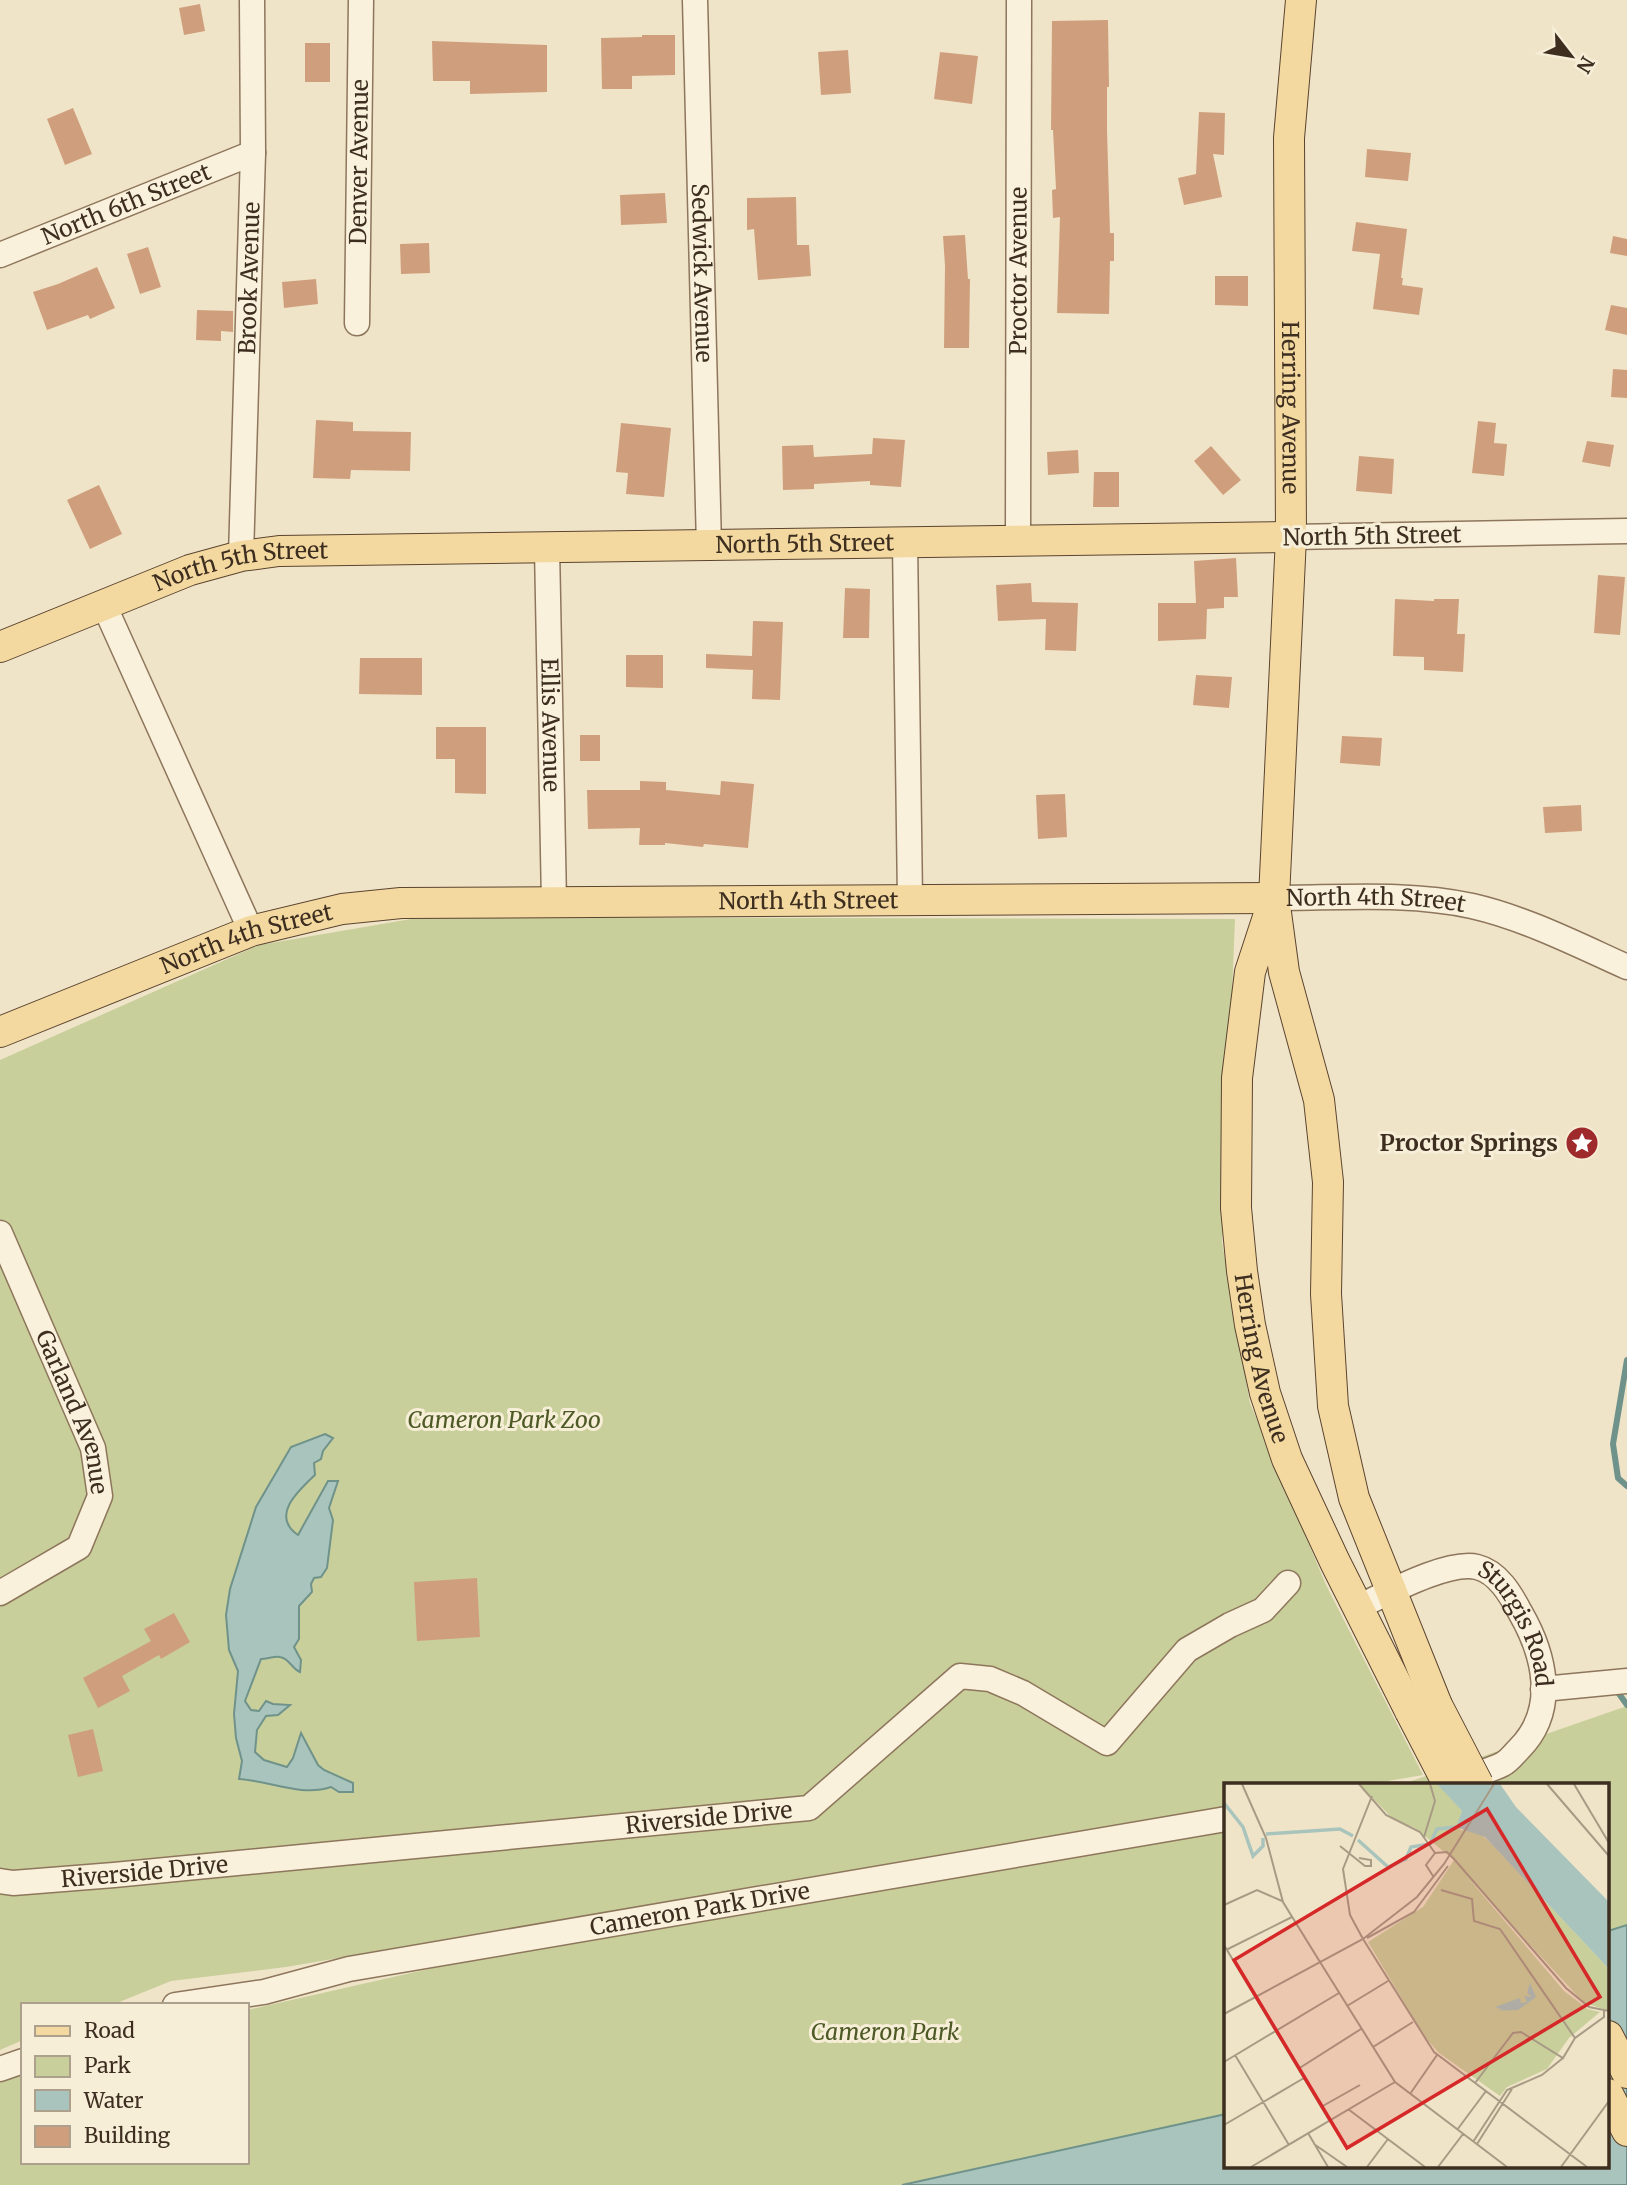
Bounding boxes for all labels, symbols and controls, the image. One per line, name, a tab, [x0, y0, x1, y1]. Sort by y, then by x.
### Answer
north arrow	[1536, 21, 1606, 91]
text: N	[1571, 52, 1600, 77]
street label: Denver Avenue	[343, 79, 374, 245]
street label: North 6th Street	[37, 157, 215, 251]
street label: Sedwick Avenue	[686, 183, 719, 363]
street label: Proctor Avenue	[1003, 187, 1033, 355]
street label: Brook Avenue	[232, 201, 266, 355]
street label: Herring Avenue	[1276, 321, 1306, 494]
street label: North 5th Street	[1282, 519, 1462, 552]
street label: North 5th Street	[715, 527, 894, 559]
street label: North 5th Street	[149, 535, 328, 597]
street label: Ellis Avenue	[535, 658, 567, 792]
street label: North 4th Street	[1286, 882, 1468, 918]
street label: North 4th Street	[718, 885, 899, 915]
street label: North 4th Street	[156, 897, 335, 980]
place icon: Proctor Springs	[1563, 1124, 1601, 1162]
place label: Proctor Springs	[1379, 1128, 1558, 1157]
street label: Herring Avenue	[1229, 1271, 1296, 1447]
street label: Garland Avenue	[30, 1325, 115, 1496]
park label: Cameron Park Zoo	[407, 1405, 601, 1434]
street label: Sturgis Road	[1473, 1554, 1559, 1688]
inset map	[1224, 1783, 1610, 2168]
street label: Riverside Drive	[624, 1795, 794, 1840]
street label: Riverside Drive	[60, 1849, 229, 1893]
street label: Cameron Park Drive	[588, 1875, 812, 1942]
legend	[21, 2003, 248, 2164]
text: Road	[84, 2017, 135, 2044]
park label: Cameron Park	[811, 2017, 960, 2046]
text: Park	[84, 2052, 131, 2079]
text: Water	[83, 2087, 143, 2114]
text: Building	[84, 2122, 171, 2149]

